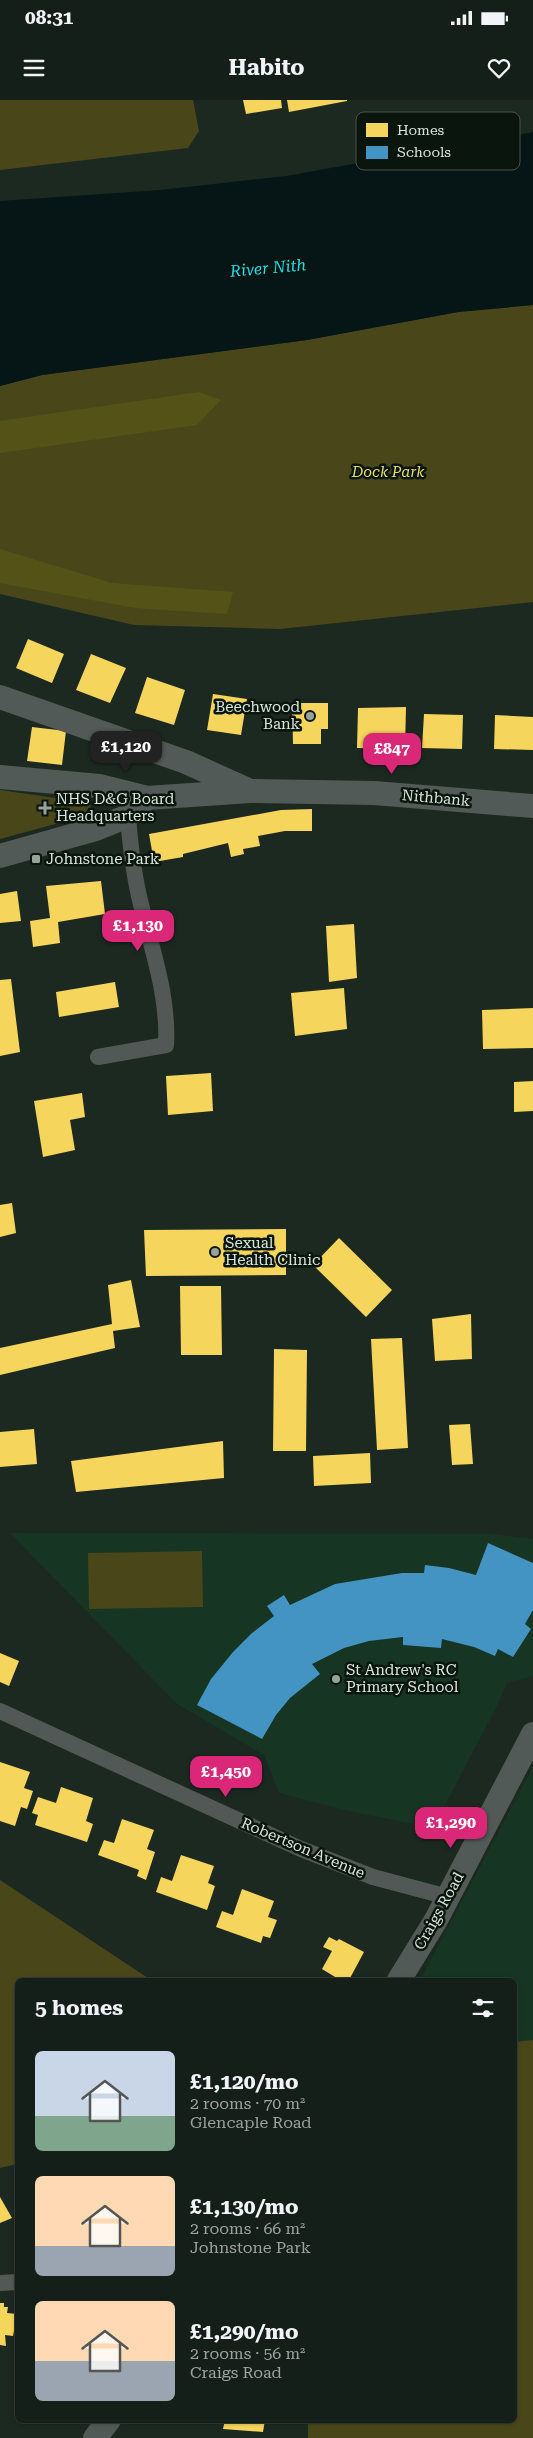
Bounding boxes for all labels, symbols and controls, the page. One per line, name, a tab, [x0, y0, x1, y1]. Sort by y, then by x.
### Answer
text: 08:31	[25, 6, 74, 29]
icon: menu	[20, 54, 48, 82]
icon: heart	[485, 54, 513, 82]
text: Habito	[228, 55, 305, 80]
legend	[356, 112, 520, 170]
text: Homes	[397, 122, 445, 138]
text: Schools	[397, 144, 451, 160]
water label: River Nith	[228, 255, 307, 281]
park label: Dock Park	[351, 463, 425, 481]
place label: Beechwood Bank	[215, 698, 300, 733]
marker: Beechwood Bank	[304, 710, 316, 722]
pin: £1,120	[85, 730, 167, 773]
pin: £847	[362, 732, 422, 775]
text: £1,120	[101, 737, 151, 756]
text: £847	[374, 739, 410, 758]
street label: Nithbank	[401, 786, 471, 810]
place label: NHS D&G Board Headquarters	[56, 790, 175, 825]
marker: NHS D&G Board Headquarters	[38, 801, 52, 815]
place label: Johnstone Park	[46, 850, 160, 868]
marker: Johnstone Park	[30, 853, 42, 865]
pin: £1,130	[97, 910, 179, 952]
text: £1,130	[113, 916, 163, 935]
place label: Sexual Health Clinic	[225, 1234, 320, 1269]
marker: Sexual Health Clinic	[209, 1246, 221, 1258]
place label: St Andrew's RC Primary School	[346, 1661, 459, 1696]
marker: St Andrew's RC Primary School	[330, 1673, 342, 1685]
pin: £1,450	[185, 1756, 267, 1798]
text: £1,450	[201, 1762, 251, 1781]
pin: £1,290	[410, 1806, 492, 1849]
text: £1,290	[426, 1813, 476, 1832]
street label: Robertson Avenue	[238, 1814, 368, 1882]
street label: Craigs Road	[410, 1869, 468, 1953]
icon: filters	[469, 1994, 497, 2022]
text: 5 homes	[35, 1996, 123, 2020]
text: £1,120/mo	[190, 2070, 299, 2094]
icon: home	[75, 2071, 135, 2131]
text: 2 rooms · 70 m²	[190, 2094, 305, 2113]
text: Glencaple Road	[190, 2113, 312, 2132]
text: £1,130/mo	[190, 2195, 299, 2219]
icon: home	[75, 2196, 135, 2256]
text: 2 rooms · 66 m²	[190, 2219, 305, 2238]
text: Johnstone Park	[190, 2238, 311, 2257]
text: £1,290/mo	[190, 2320, 299, 2344]
icon: home	[75, 2321, 135, 2381]
text: 2 rooms · 56 m²	[190, 2344, 305, 2363]
text: Craigs Road	[190, 2363, 282, 2382]

